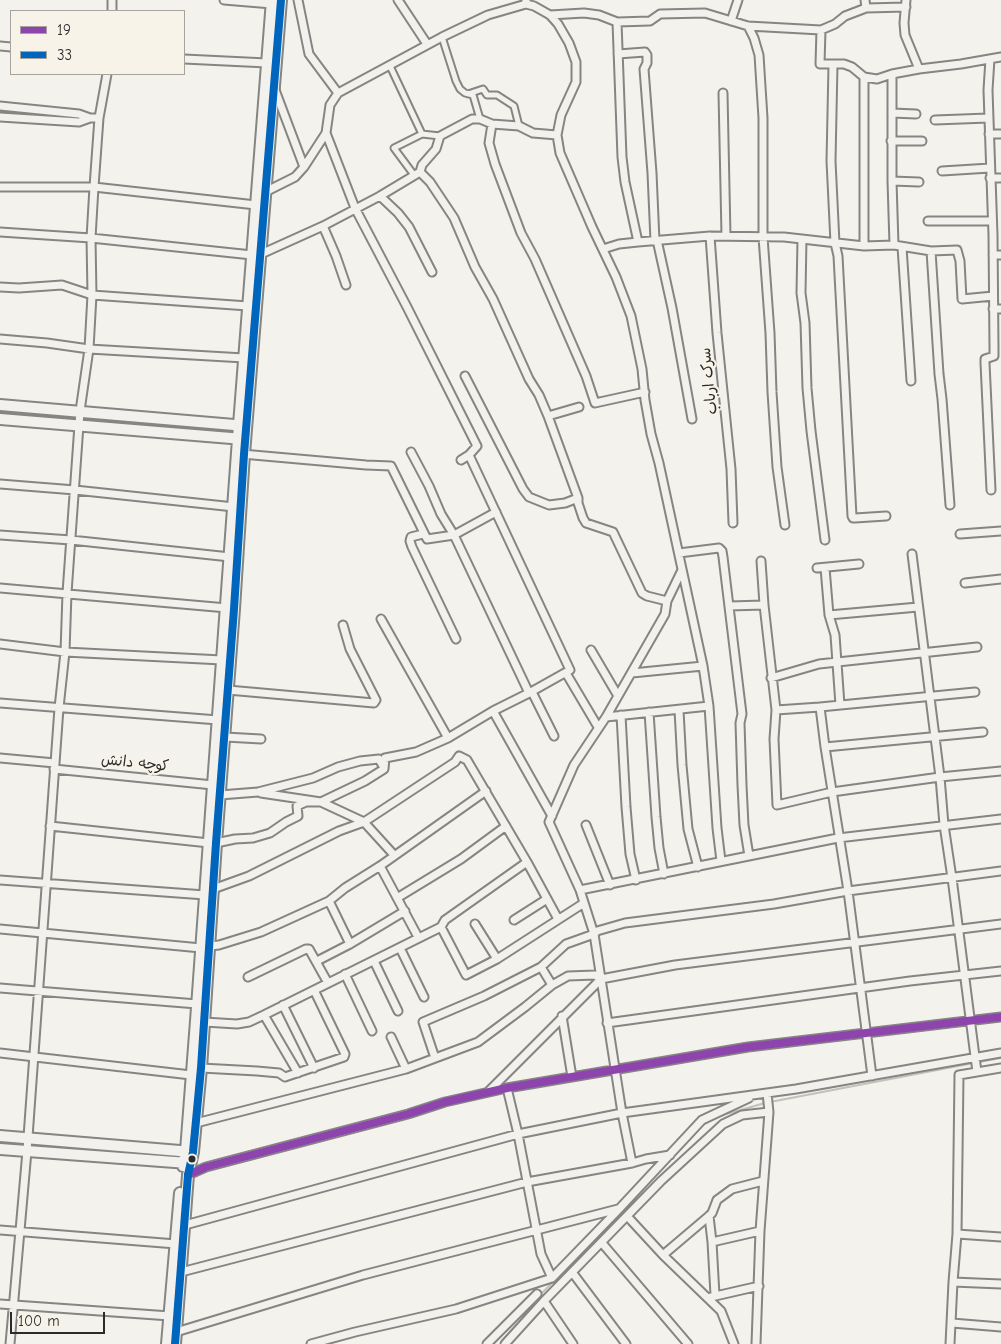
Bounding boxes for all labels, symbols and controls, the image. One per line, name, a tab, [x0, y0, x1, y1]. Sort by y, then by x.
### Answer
legend	[10, 10, 185, 75]
text: 19	[57, 21, 71, 39]
text: 33	[57, 46, 72, 64]
street label: سرک ارباب	[697, 347, 721, 415]
street label: کوچه دانش	[100, 750, 170, 776]
unlabelled marker	[187, 1154, 197, 1164]
scale bar	[12, 1302, 108, 1334]
text: 100 m	[18, 1312, 60, 1330]

